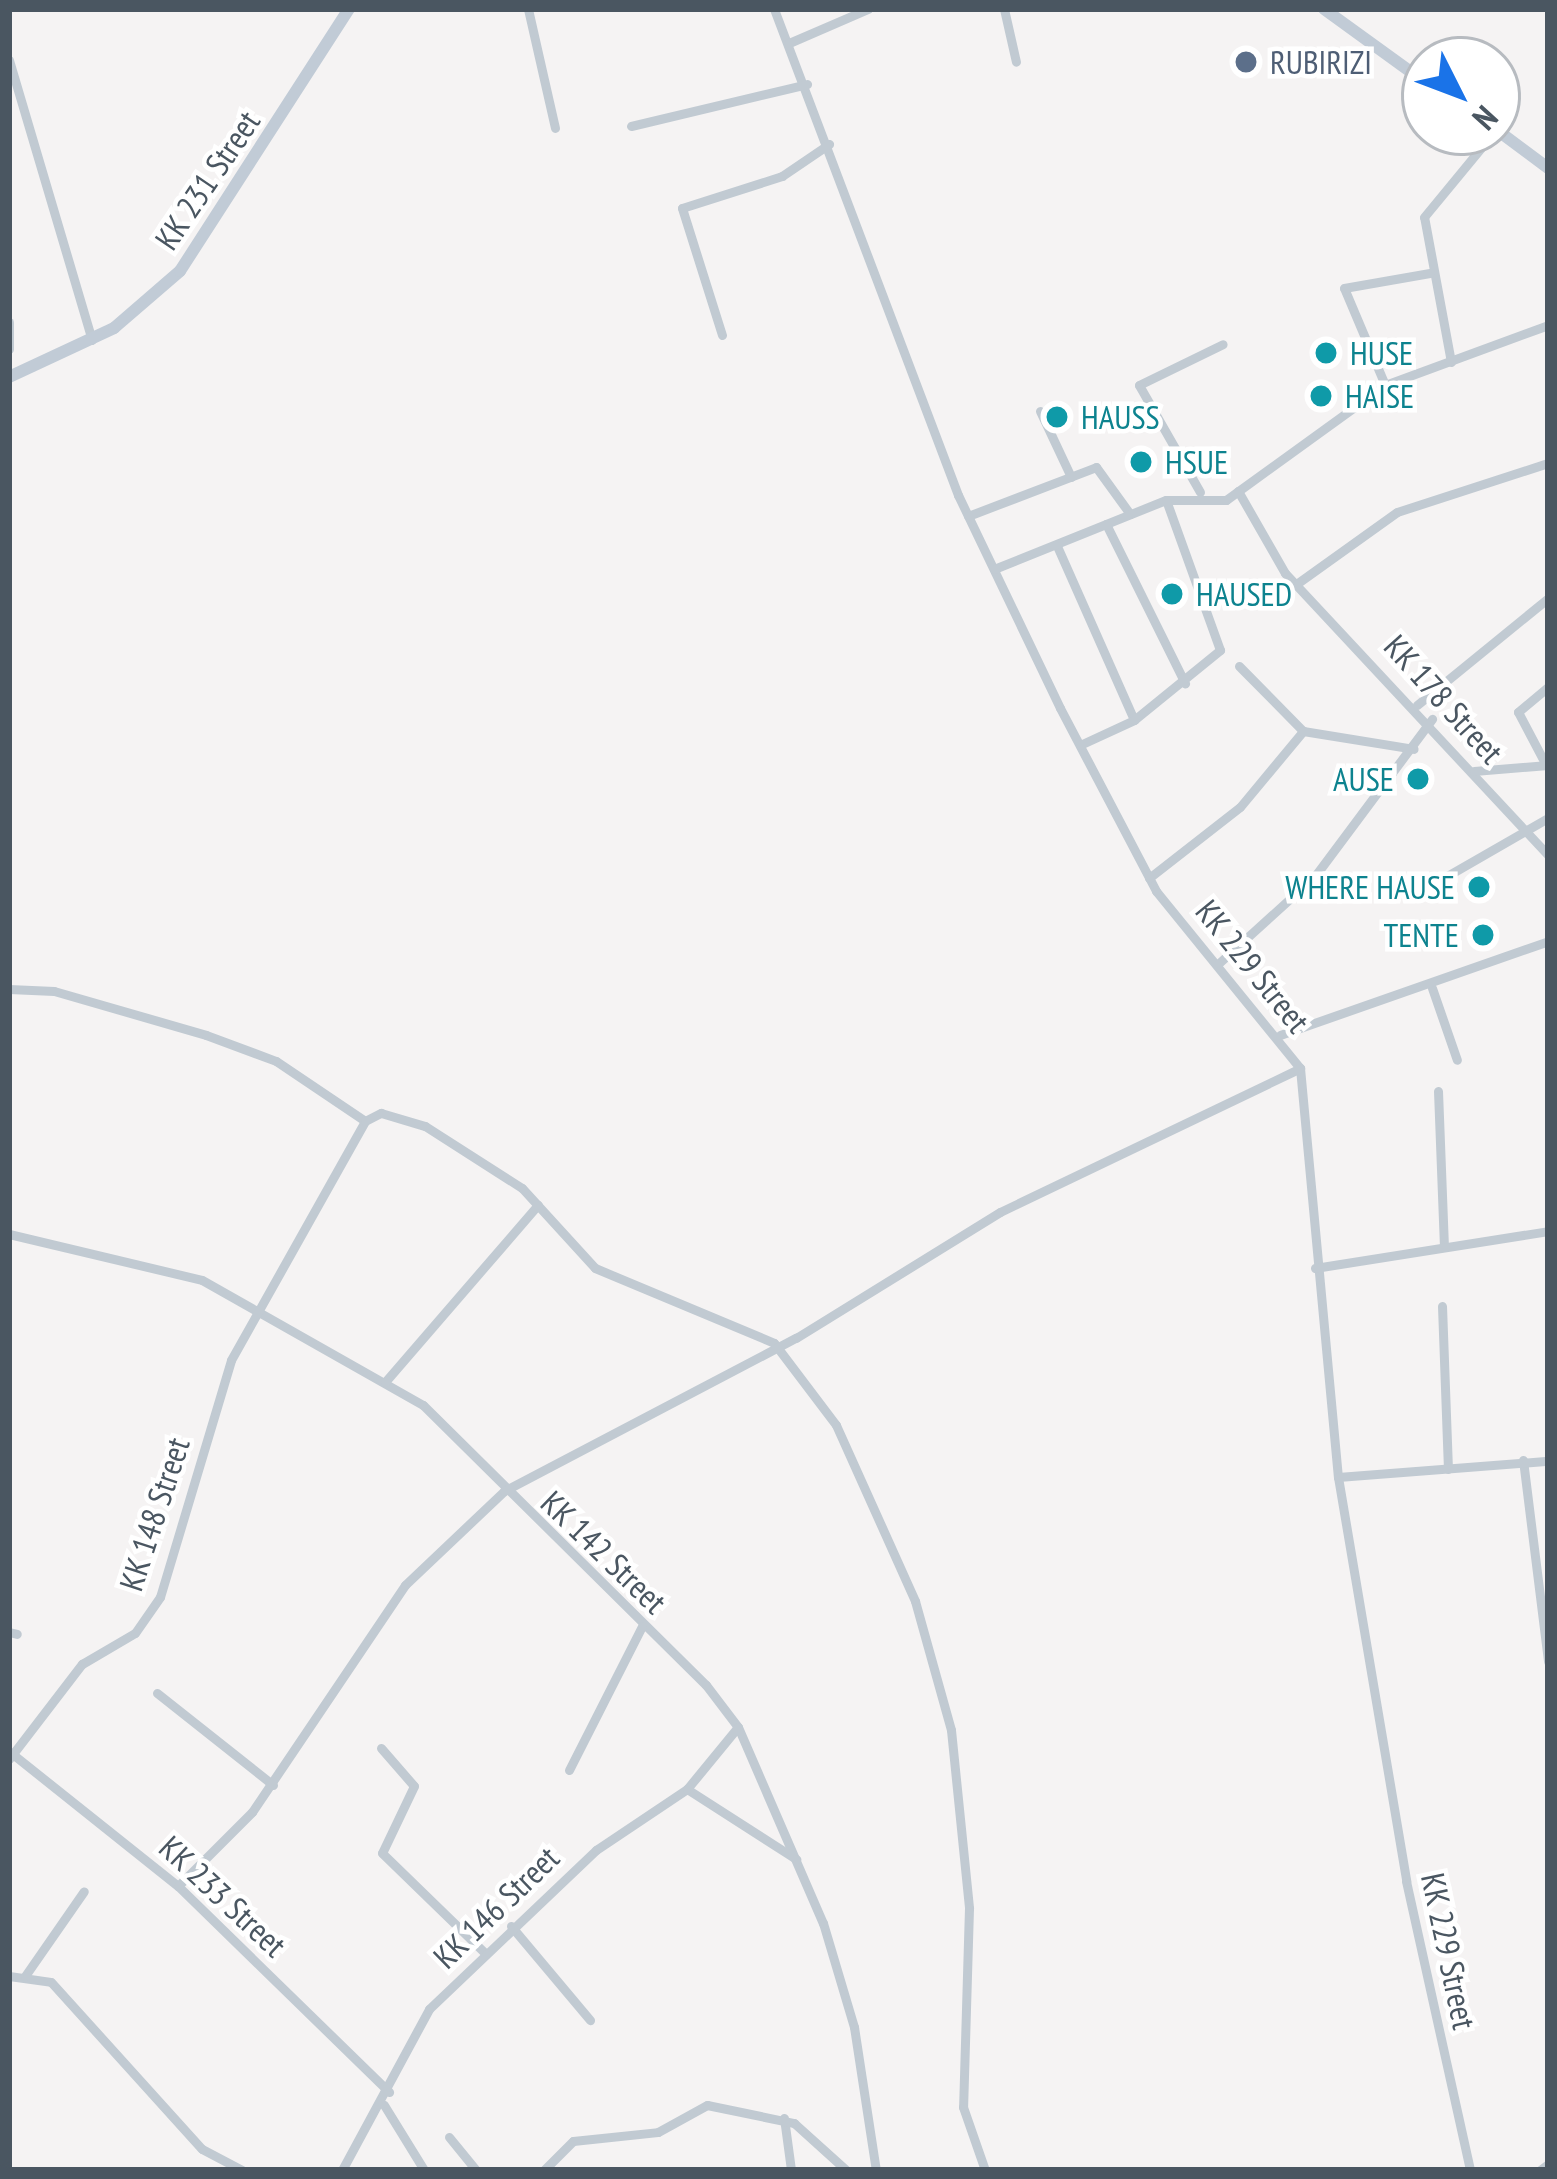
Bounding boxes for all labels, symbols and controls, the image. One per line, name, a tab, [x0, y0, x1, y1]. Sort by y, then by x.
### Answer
north arrow	[1401, 36, 1521, 156]
place label: RUBIRIZI	[1270, 42, 1372, 82]
marker: RUBIRIZI	[1233, 49, 1259, 75]
text: N	[1464, 97, 1508, 139]
street label: KK 231 Street	[146, 103, 268, 257]
place label: HUSE	[1350, 333, 1413, 373]
marker: HUSE	[1313, 340, 1339, 366]
place label: HAISE	[1345, 376, 1414, 416]
marker: HAISE	[1308, 383, 1334, 409]
place label: HAUSS	[1081, 397, 1160, 437]
marker: HAUSS	[1044, 404, 1070, 430]
place label: HSUE	[1165, 442, 1228, 482]
marker: HSUE	[1128, 449, 1154, 475]
place label: HAUSED	[1196, 574, 1292, 614]
marker: HAUSED	[1159, 581, 1185, 607]
street label: KK 178 Street	[1376, 627, 1512, 771]
place label: AUSE	[1333, 759, 1394, 799]
marker: AUSE	[1405, 766, 1431, 792]
place label: WHERE HAUSE	[1285, 867, 1455, 907]
marker: WHERE HAUSE	[1466, 874, 1492, 900]
street label: KK 229 Street	[1187, 892, 1319, 1040]
place label: TENTE	[1383, 915, 1459, 955]
marker: TENTE	[1470, 922, 1496, 948]
street label: KK 148 Street	[111, 1432, 197, 1596]
street label: KK 142 Street	[533, 1482, 675, 1622]
street label: KK 233 Street	[151, 1827, 295, 1965]
street label: KK 146 Street	[425, 1837, 567, 1977]
street label: KK 229 Street	[1413, 1869, 1485, 2033]

